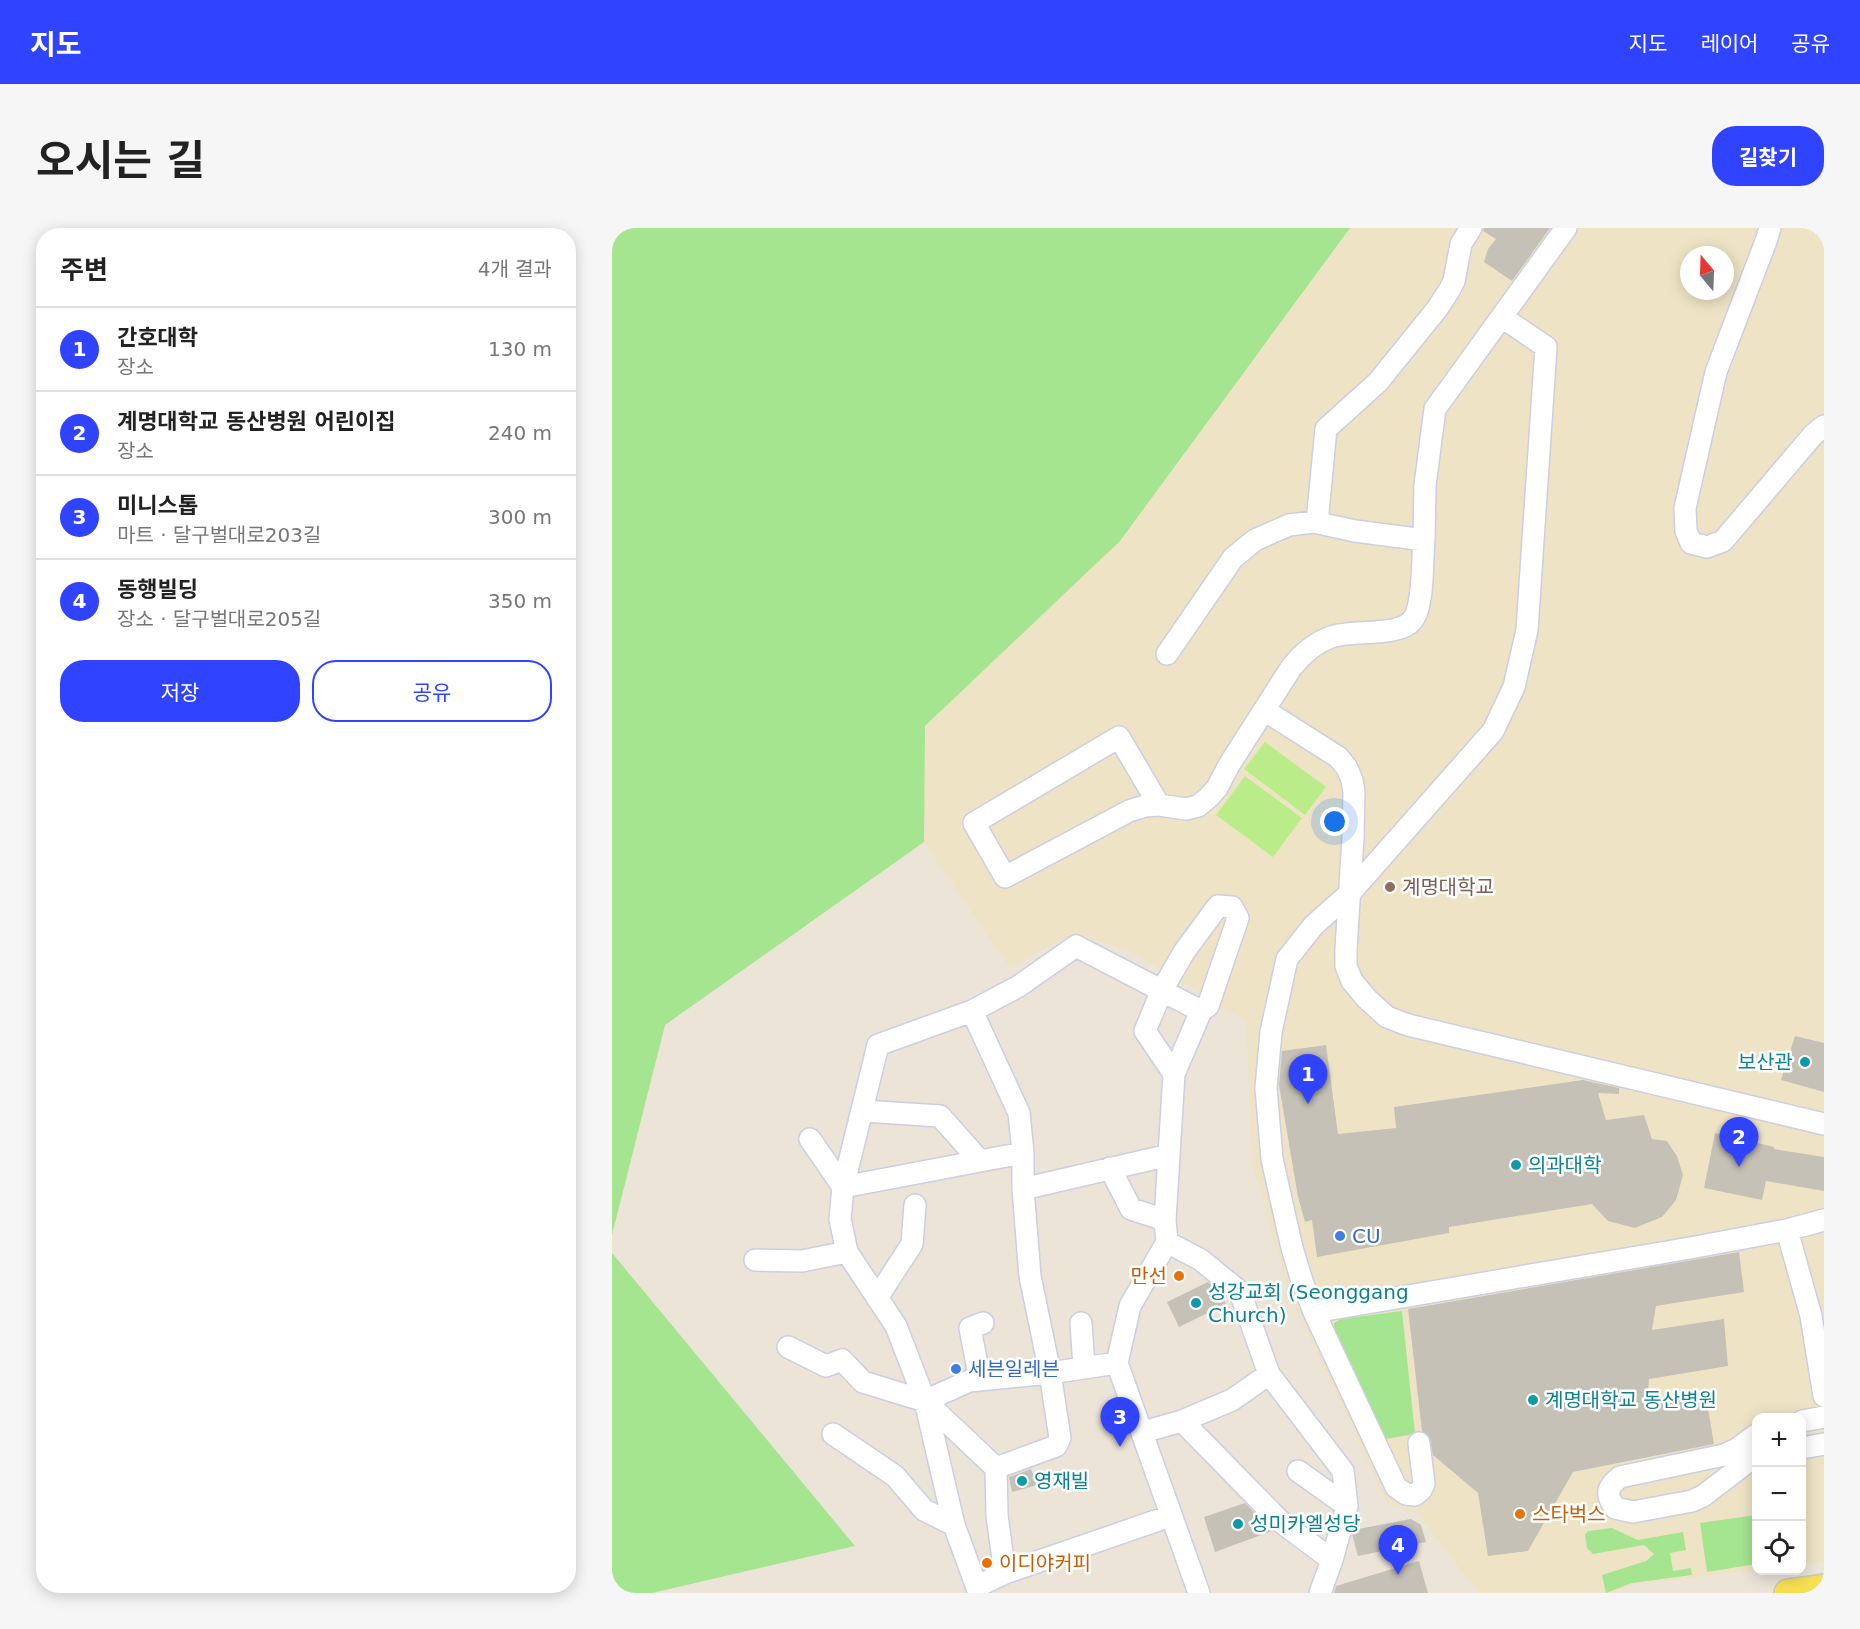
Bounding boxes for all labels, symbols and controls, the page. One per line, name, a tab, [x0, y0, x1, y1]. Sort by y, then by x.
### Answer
text: 지도	[30, 28, 82, 61]
text: 지도	[1629, 32, 1667, 56]
text: 레이어	[1700, 32, 1758, 56]
text: 공유	[1791, 32, 1830, 56]
button: 길찾기	[1712, 126, 1824, 186]
text: 오시는 길	[36, 136, 205, 185]
north arrow	[1680, 246, 1734, 300]
text: 주변	[60, 255, 108, 285]
text: 4개 결과	[478, 257, 552, 281]
text: 간호대학	[117, 325, 198, 350]
text: 1	[73, 337, 86, 361]
text: 130 m	[488, 337, 552, 361]
text: 장소	[117, 355, 154, 379]
text: 계명대학교 동산병원 어린이집	[117, 409, 395, 434]
text: 2	[73, 421, 86, 445]
text: 240 m	[488, 421, 552, 445]
text: 장소	[117, 439, 154, 463]
text: 미니스톱	[117, 493, 198, 518]
text: 3	[73, 505, 86, 529]
text: 300 m	[488, 505, 552, 529]
text: 마트 · 달구벌대로203길	[117, 523, 321, 547]
text: 동행빌딩	[117, 577, 198, 602]
text: 4	[73, 589, 86, 613]
text: 350 m	[488, 589, 552, 613]
text: 장소 · 달구벌대로205길	[117, 607, 321, 631]
button: 저장	[60, 660, 300, 722]
button: 공유	[312, 660, 552, 722]
your location	[1320, 807, 1349, 836]
place label: 계명대학교	[1402, 875, 1494, 899]
marker: 계명대학교	[1383, 880, 1397, 894]
place label: 보산관	[1738, 1050, 1793, 1074]
pin: 1	[1288, 1054, 1328, 1104]
marker: 보산관	[1798, 1055, 1812, 1069]
pin: 2	[1720, 1118, 1758, 1167]
place label: 의과대학	[1528, 1153, 1602, 1177]
marker: 의과대학	[1509, 1158, 1523, 1172]
place label: CU	[1352, 1224, 1381, 1248]
marker: CU	[1333, 1229, 1347, 1243]
place label: 만선	[1130, 1264, 1167, 1288]
marker: 만선	[1172, 1269, 1186, 1283]
place label: 성강교회 (Seonggang Church)	[1208, 1280, 1409, 1327]
marker: 성강교회 (Seonggang Church)	[1189, 1296, 1203, 1310]
place label: 세븐일레븐	[968, 1357, 1060, 1381]
marker: 세븐일레븐	[949, 1362, 963, 1376]
place label: 계명대학교 동산병원	[1545, 1388, 1717, 1412]
marker: 계명대학교 동산병원	[1526, 1393, 1540, 1407]
pin: 3	[1100, 1398, 1140, 1447]
map controls	[1752, 1413, 1806, 1575]
button: +	[1752, 1413, 1806, 1467]
button: −	[1752, 1467, 1806, 1521]
place label: 영재빌	[1034, 1469, 1089, 1493]
marker: 영재빌	[1015, 1474, 1029, 1488]
place label: 스타벅스	[1532, 1502, 1606, 1526]
marker: 스타벅스	[1513, 1507, 1527, 1521]
place label: 성미카엘성당	[1250, 1512, 1360, 1536]
marker: 성미카엘성당	[1231, 1517, 1245, 1531]
button: locate	[1752, 1521, 1806, 1575]
pin: 4	[1378, 1526, 1418, 1575]
place label: 이디야커피	[999, 1551, 1091, 1575]
marker: 이디야커피	[980, 1556, 994, 1570]

